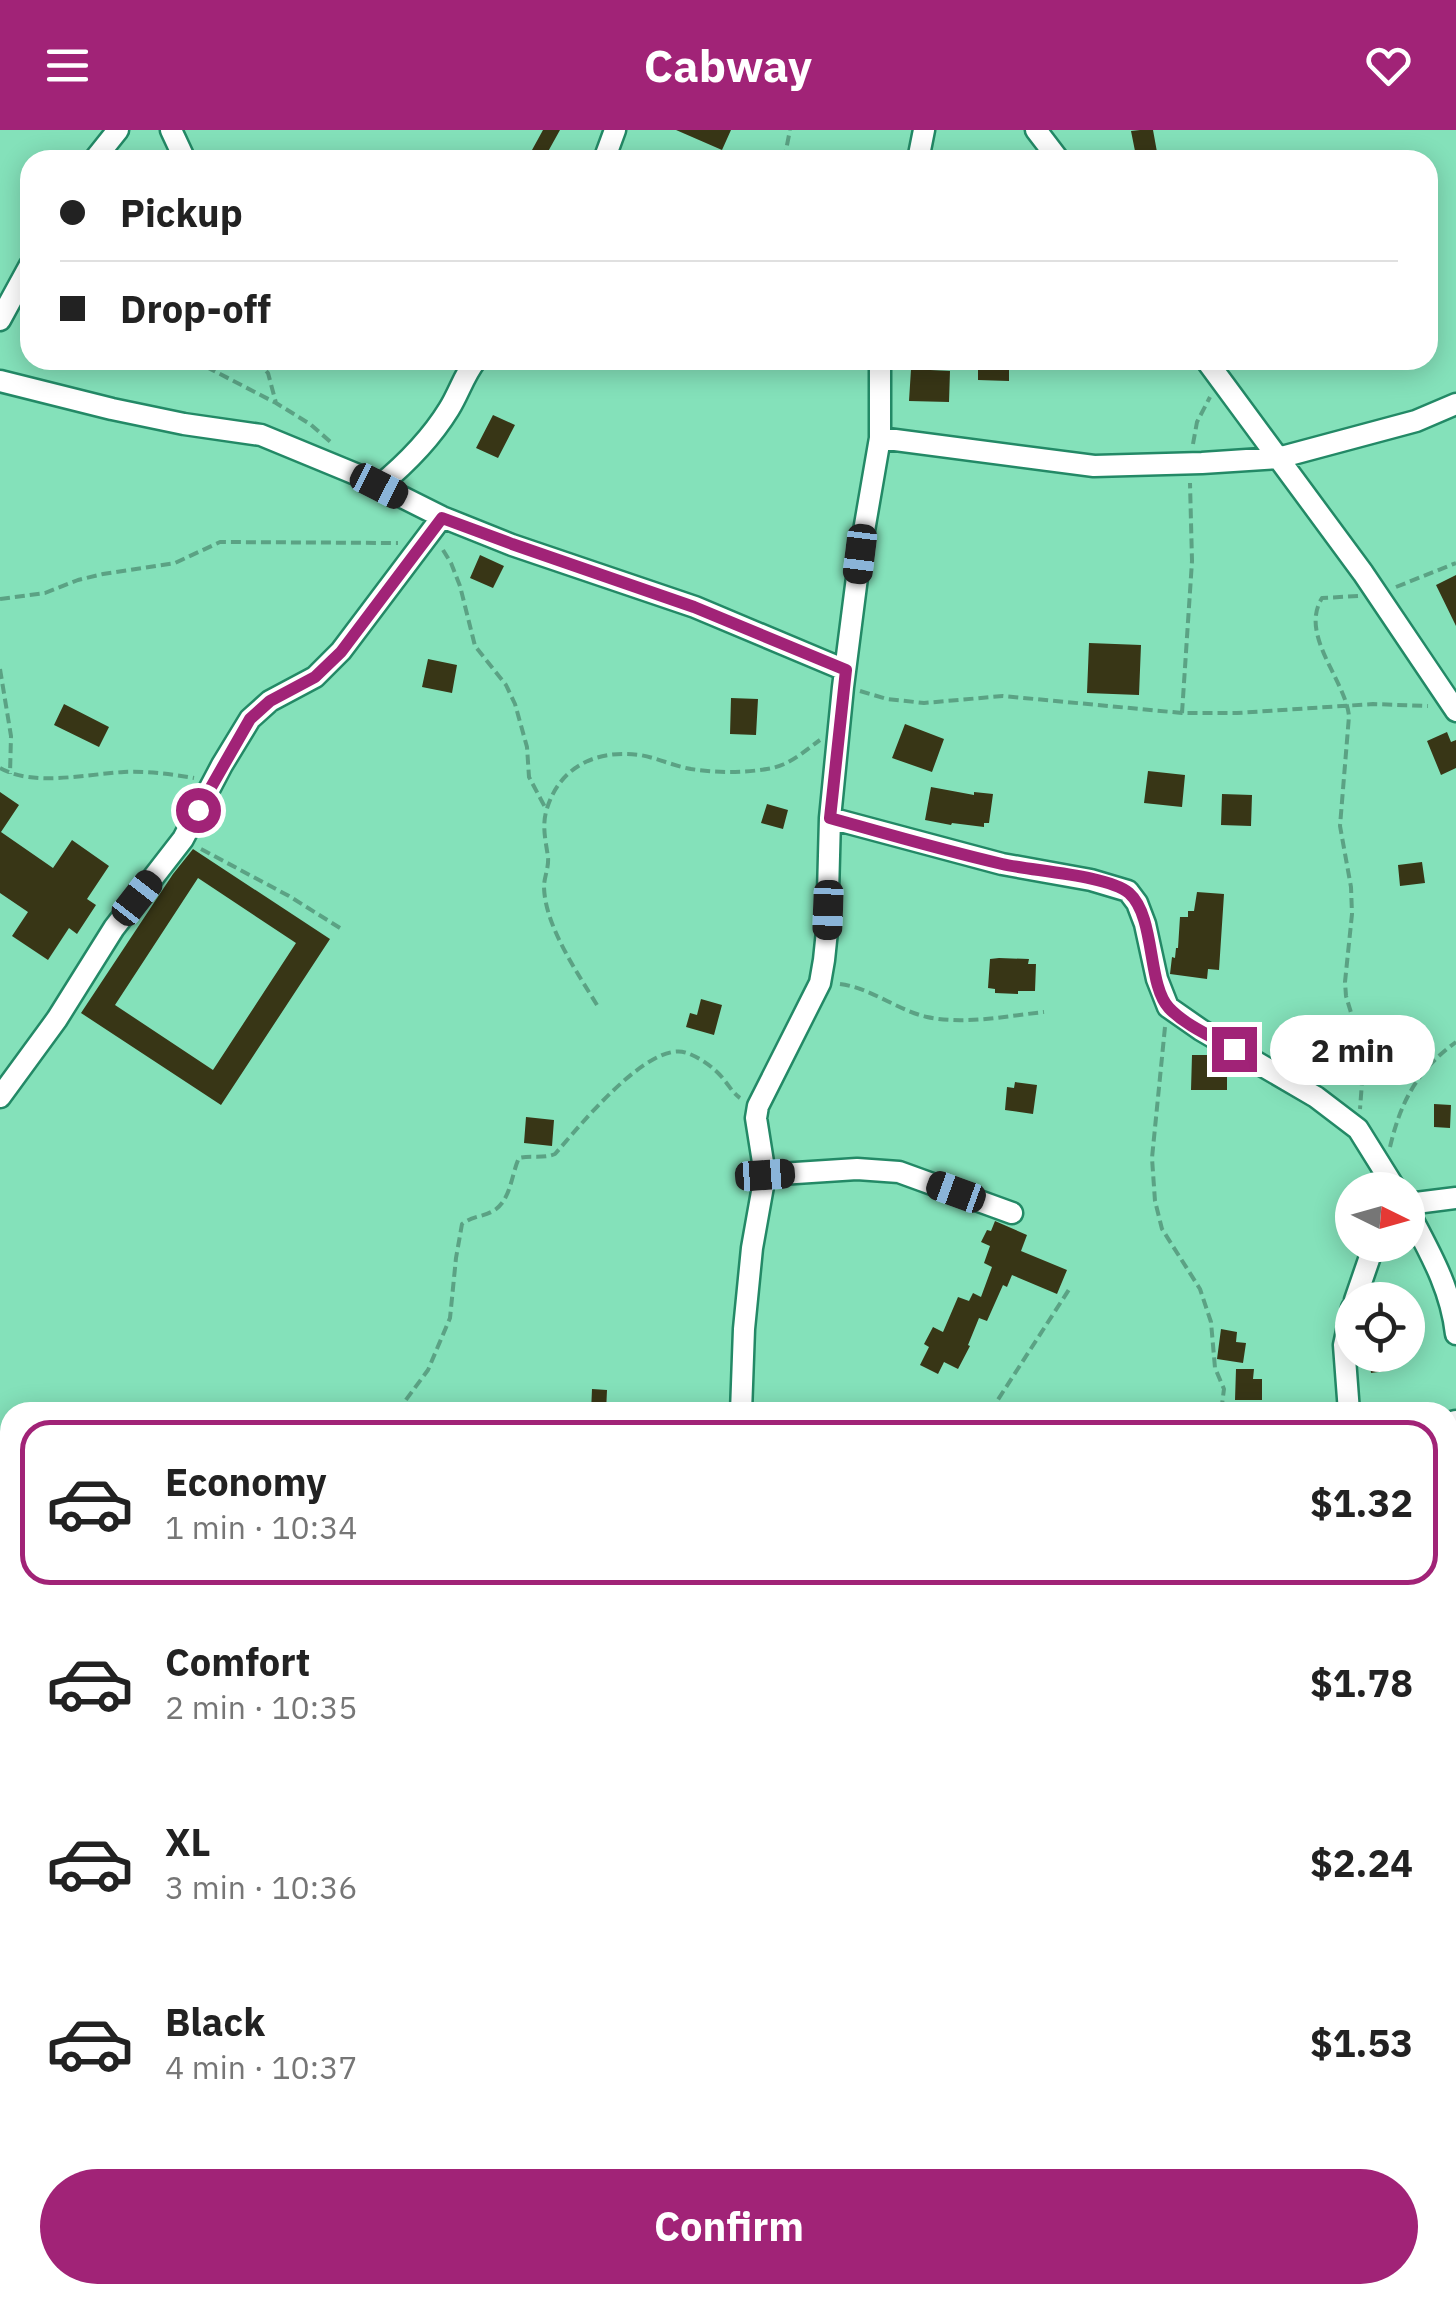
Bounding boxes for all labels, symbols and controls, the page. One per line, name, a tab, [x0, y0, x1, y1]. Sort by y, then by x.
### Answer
text: Cabway	[644, 36, 812, 94]
icon: menu	[40, 38, 95, 93]
icon: heart	[1361, 38, 1416, 93]
text: Pickup	[120, 188, 243, 237]
text: Drop-off	[120, 284, 271, 333]
car	[345, 459, 413, 513]
car	[841, 522, 879, 586]
route start	[176, 788, 221, 833]
car	[107, 865, 167, 931]
car	[812, 879, 844, 941]
callout: 2 min	[1269, 1014, 1434, 1084]
route end	[1212, 1027, 1257, 1072]
text: 2 min	[1311, 1029, 1394, 1071]
car	[734, 1158, 796, 1192]
car	[923, 1168, 989, 1216]
north arrow	[1335, 1172, 1425, 1262]
map controls	[1335, 1172, 1425, 1372]
button: locate	[1335, 1282, 1425, 1372]
text: Economy	[165, 1457, 327, 1506]
icon: car	[45, 1458, 135, 1548]
text: $1.32	[1310, 1478, 1413, 1527]
text: 1 min · 10:34	[165, 1506, 358, 1548]
text: Comfort	[165, 1637, 310, 1686]
icon: car	[45, 1638, 135, 1728]
text: $1.78	[1310, 1658, 1413, 1707]
text: 2 min · 10:35	[165, 1686, 358, 1728]
text: XL	[165, 1817, 211, 1866]
icon: car	[45, 1818, 135, 1908]
text: $2.24	[1310, 1838, 1413, 1887]
text: 3 min · 10:36	[165, 1866, 358, 1908]
text: Black	[165, 1997, 265, 2046]
icon: car	[45, 1998, 135, 2088]
text: $1.53	[1310, 2018, 1413, 2067]
text: 4 min · 10:37	[165, 2046, 358, 2088]
button: Confirm	[40, 2169, 1418, 2284]

